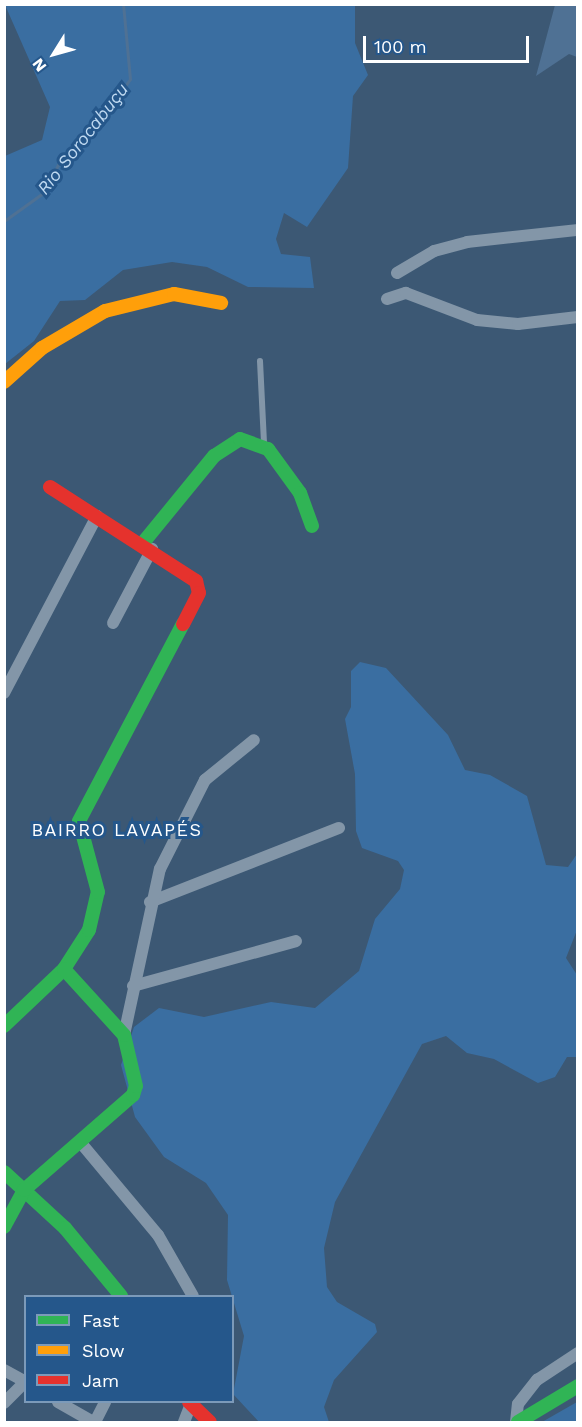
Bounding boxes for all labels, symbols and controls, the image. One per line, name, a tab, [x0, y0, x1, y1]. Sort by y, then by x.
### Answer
north arrow	[24, 24, 84, 84]
scale bar	[366, 24, 532, 62]
text: 100 m	[374, 36, 427, 57]
text: N	[28, 55, 50, 76]
water label: Rio Sorocabuçu	[33, 79, 133, 199]
district label: BAIRRO LAVAPÉS	[31, 819, 203, 841]
legend	[24, 1295, 234, 1403]
text: Fast	[82, 1310, 119, 1331]
text: Slow	[82, 1340, 125, 1361]
text: Jam	[82, 1370, 119, 1391]

